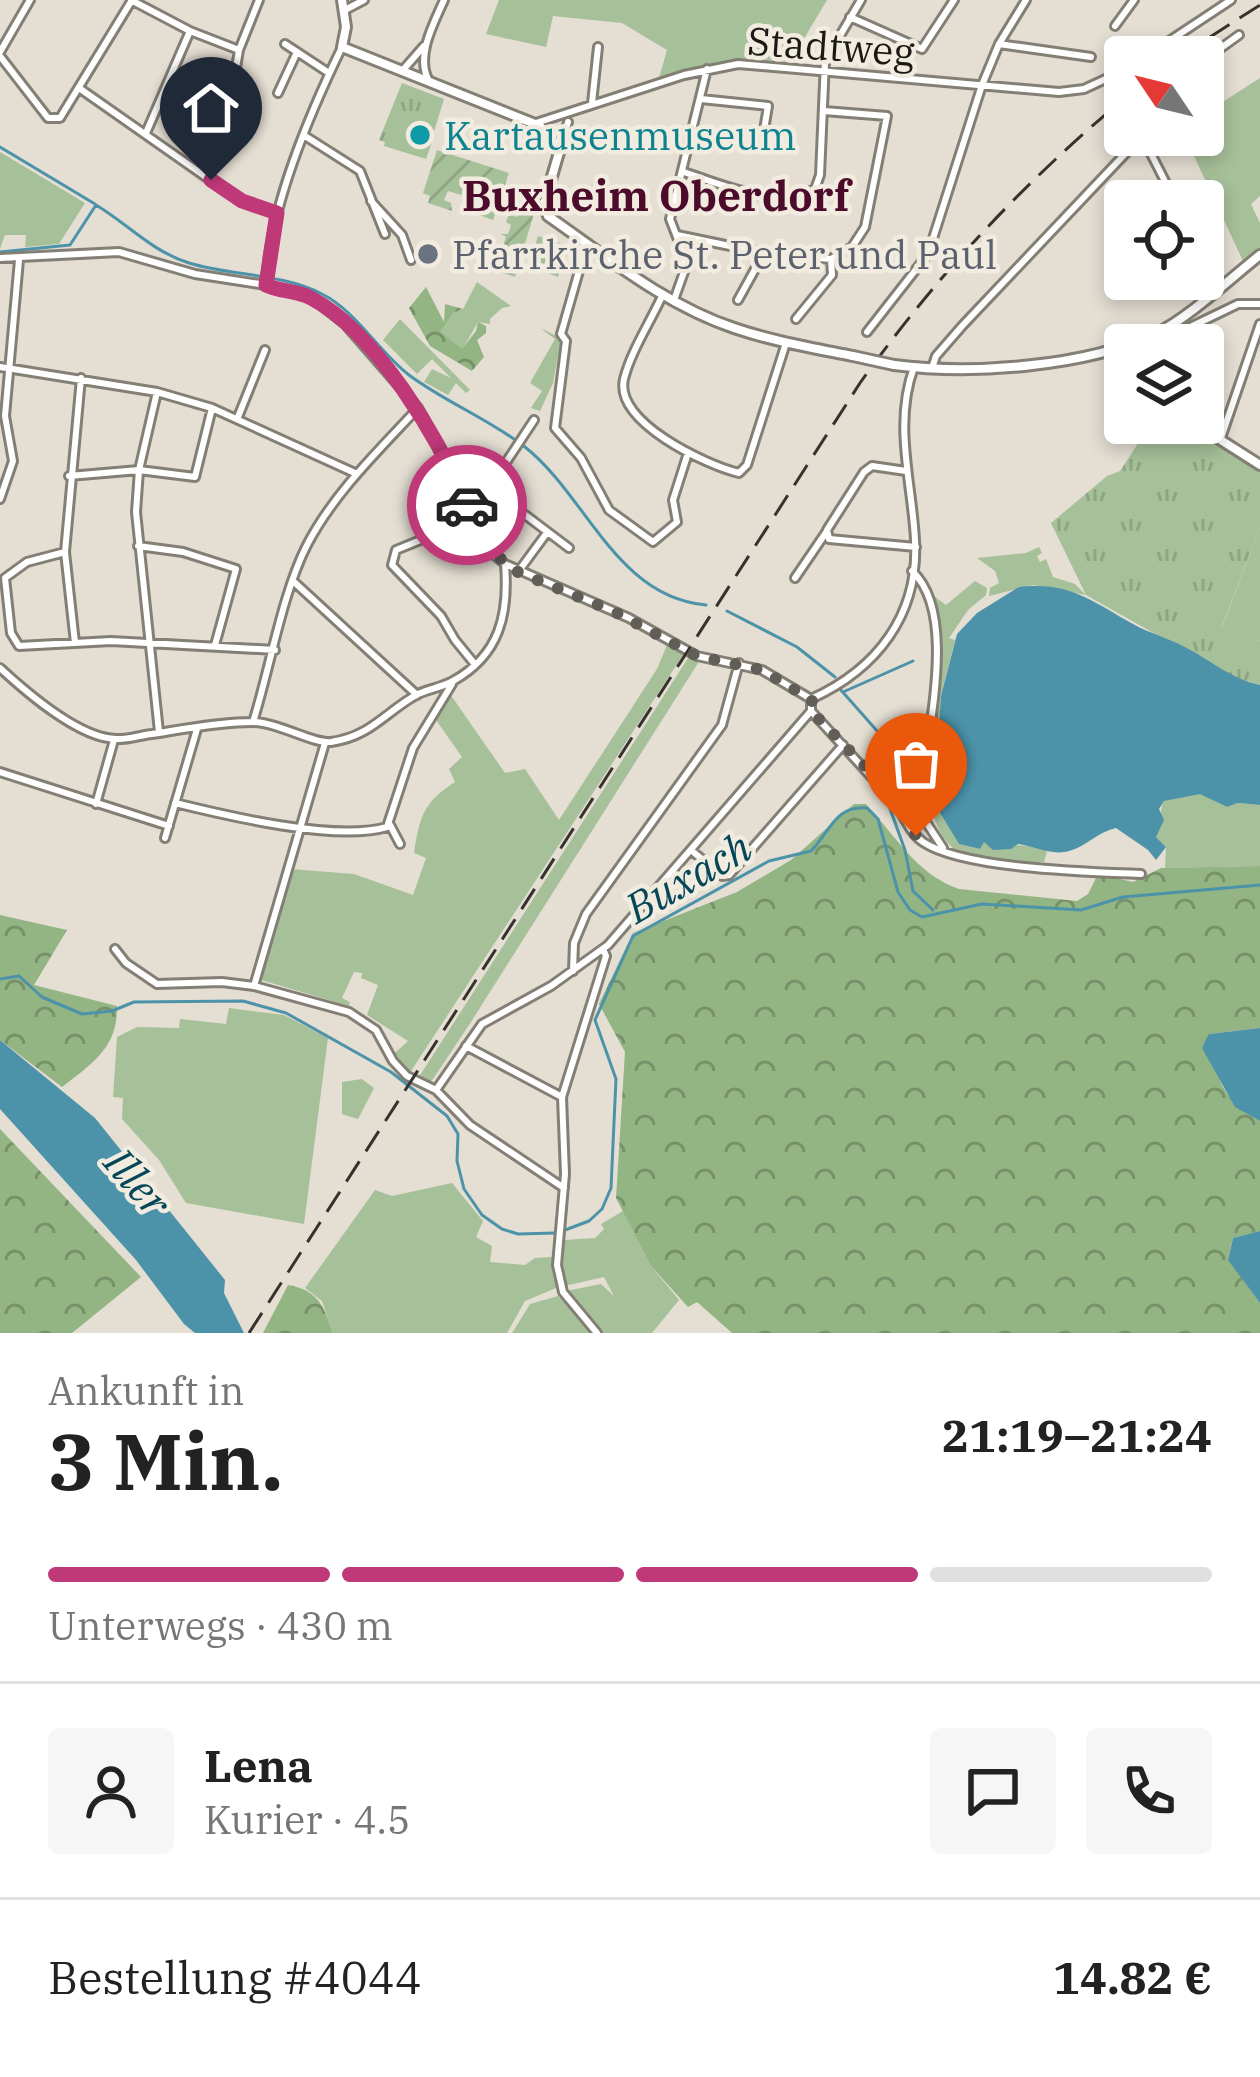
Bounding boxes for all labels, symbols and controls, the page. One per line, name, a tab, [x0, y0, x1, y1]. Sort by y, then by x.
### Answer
street label: Stadtweg	[746, 15, 916, 77]
north arrow	[1104, 36, 1224, 156]
map controls	[1104, 36, 1224, 444]
pin	[160, 57, 262, 180]
icon: home	[178, 75, 244, 141]
place label: Kartausenmuseum	[444, 110, 796, 161]
marker: Kartausenmuseum	[407, 122, 433, 148]
district label: Buxheim Oberdorf	[462, 168, 854, 223]
button: locate	[1104, 180, 1224, 300]
place label: Pfarrkirche St. Peter und Paul	[452, 229, 997, 280]
marker: Pfarrkirche St. Peter und Paul	[415, 241, 441, 267]
button: layers	[1104, 324, 1224, 444]
courier	[407, 445, 527, 565]
icon: car	[434, 472, 500, 538]
pin	[865, 713, 967, 836]
icon: bag	[883, 731, 949, 797]
water label: Buxach	[614, 819, 761, 935]
water label: Iller	[92, 1135, 184, 1229]
text: Ankunft in	[48, 1365, 244, 1416]
text: 21:19–21:24	[942, 1406, 1212, 1464]
text: 3 Min.	[48, 1410, 283, 1511]
text: Unterwegs · 430 m	[48, 1600, 393, 1651]
button: person	[48, 1728, 174, 1854]
button: chat	[930, 1728, 1056, 1854]
button: phone	[1086, 1728, 1212, 1854]
text: Lena	[204, 1736, 313, 1794]
text: Kurier · 4.5	[204, 1794, 410, 1845]
text: Bestellung #4044	[48, 1948, 422, 2006]
text: 14.82 €	[1053, 1948, 1212, 2006]

